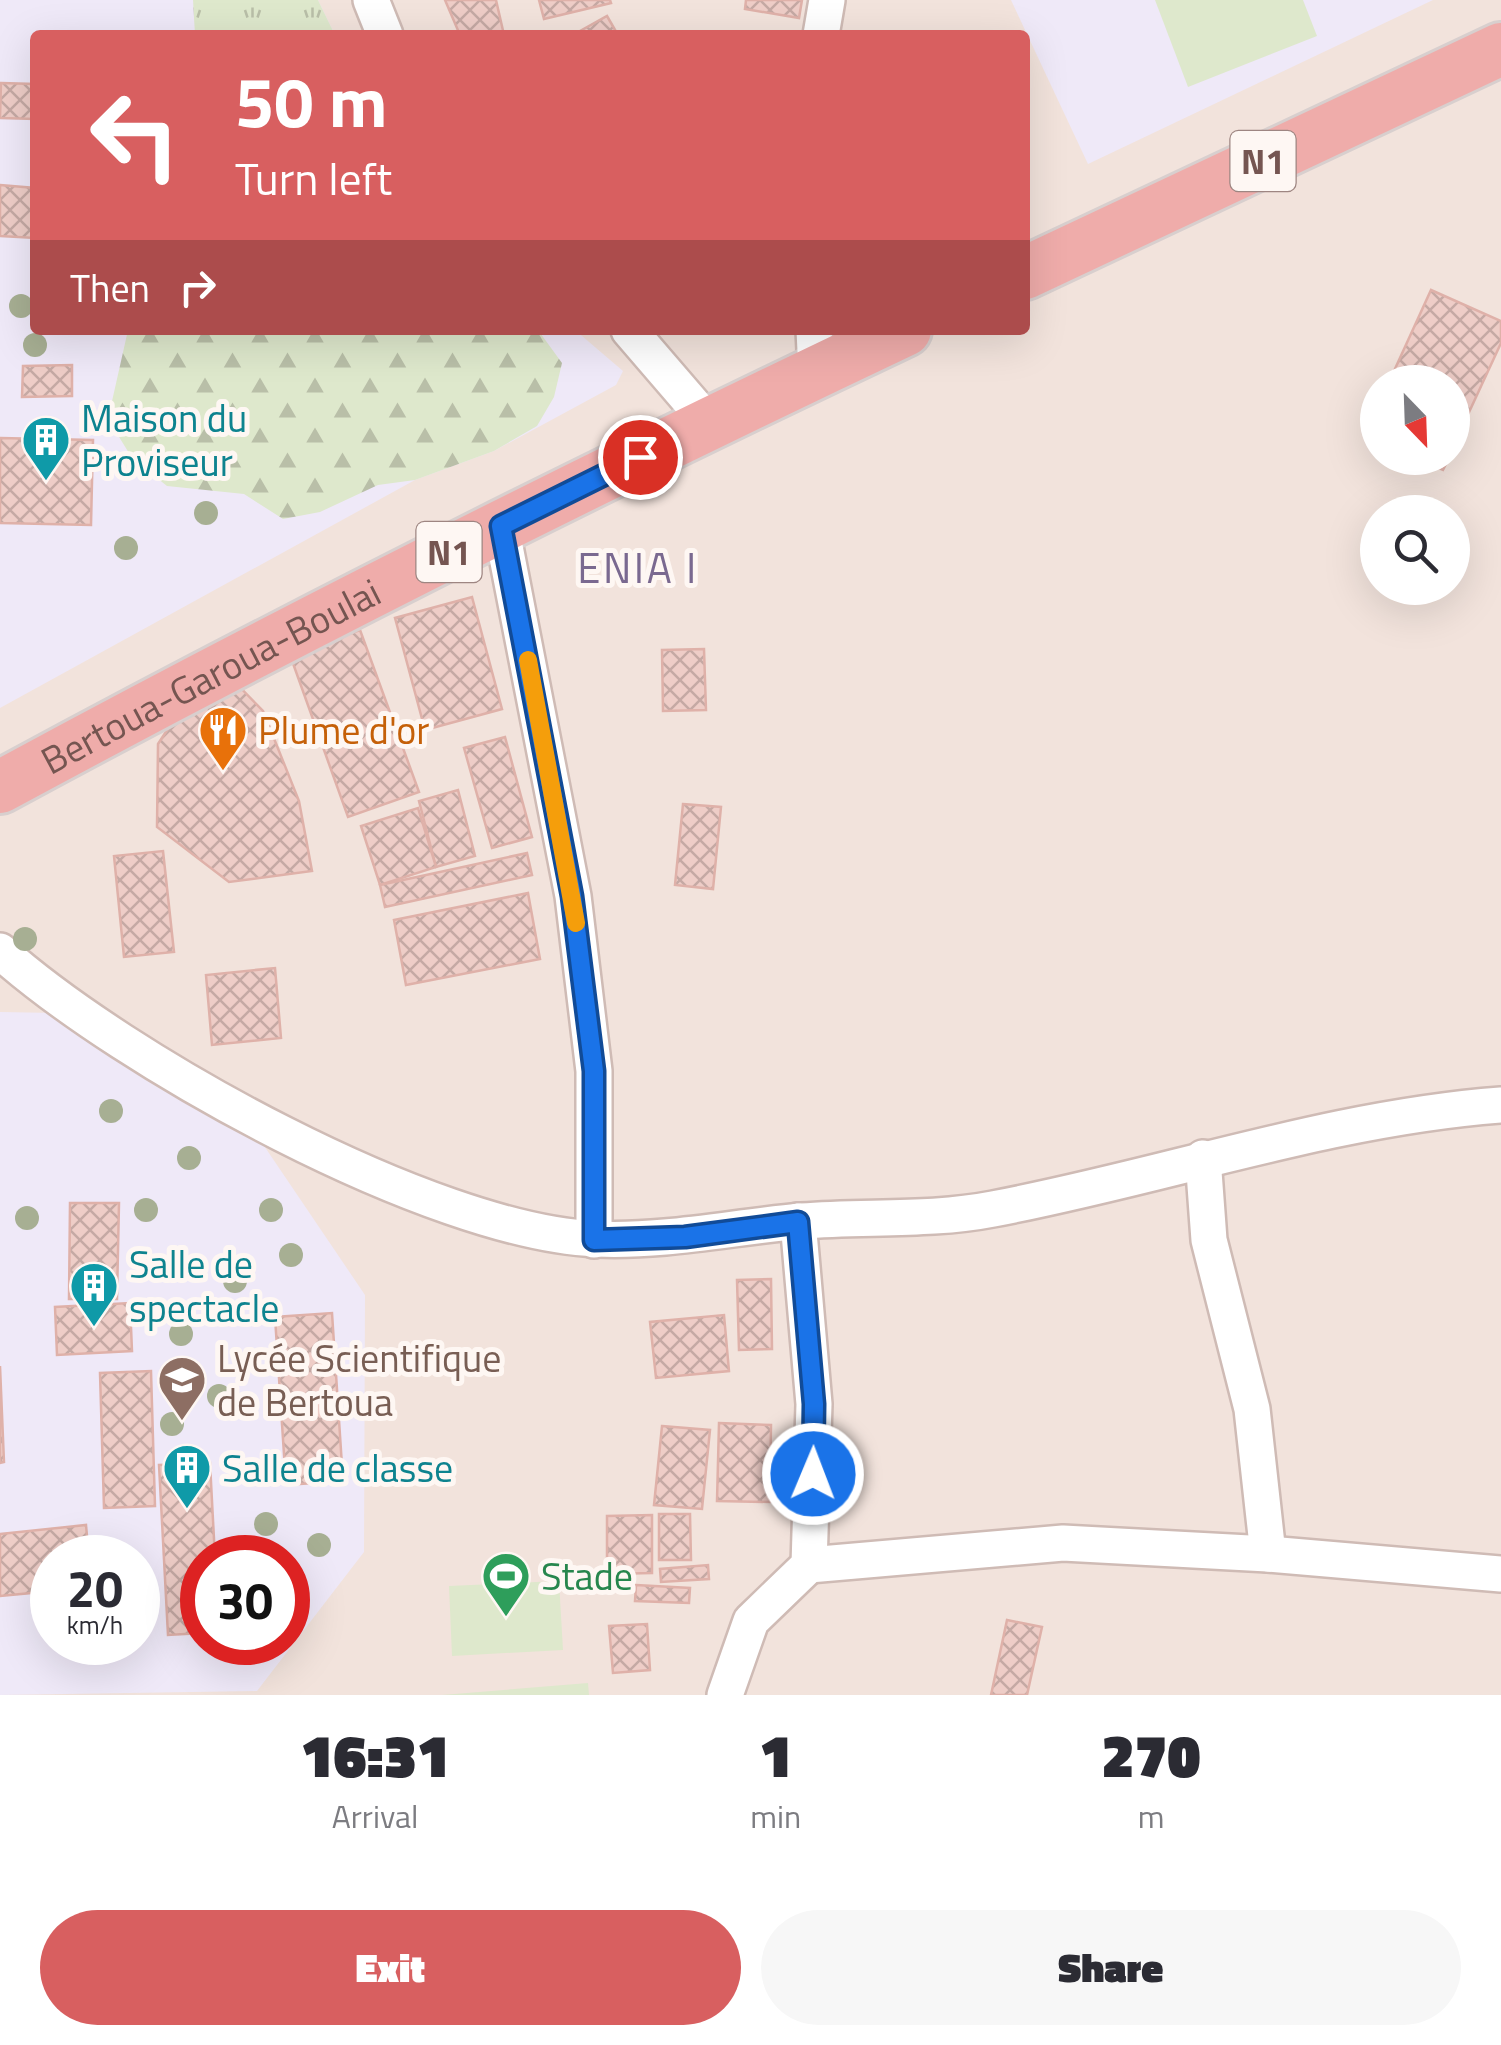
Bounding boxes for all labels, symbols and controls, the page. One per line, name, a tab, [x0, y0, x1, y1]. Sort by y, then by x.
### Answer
text: 50 m	[235, 48, 388, 154]
icon: left	[70, 70, 200, 200]
road number: N1	[1230, 131, 1296, 191]
text: Turn left	[235, 144, 392, 212]
text: Then	[70, 259, 150, 317]
icon: right	[170, 260, 225, 315]
north arrow	[1360, 365, 1470, 475]
map controls	[1360, 365, 1470, 605]
place label: Maison du Proviseur	[81, 389, 247, 491]
building icon: Maison du Proviseur	[20, 414, 72, 482]
pin	[598, 415, 683, 500]
icon: arrive	[613, 430, 668, 485]
button: search	[1360, 495, 1470, 605]
road number: N1	[416, 522, 482, 582]
district label: ENIA I	[577, 535, 699, 599]
street label: Bertoua-Garoua-Boulai	[30, 563, 390, 789]
place label: Plume d'or	[258, 701, 429, 759]
restaurant icon: Plume d'or	[197, 704, 249, 772]
place label: Salle de spectacle	[129, 1235, 279, 1337]
building icon: Salle de spectacle	[68, 1260, 120, 1328]
place label: Lycée Scientifique de Bertoua	[217, 1329, 501, 1431]
school or university icon: Lycée Scientifique de Bertoua	[156, 1354, 208, 1422]
position arrow	[761, 1422, 865, 1526]
place label: Salle de classe	[222, 1439, 453, 1497]
building icon: Salle de classe	[161, 1442, 213, 1510]
speed limit sign: 30	[180, 1535, 310, 1665]
place label: Stade	[541, 1547, 633, 1605]
text: 20	[67, 1550, 123, 1626]
sports icon: Stade	[480, 1550, 532, 1618]
text: km/h	[67, 1606, 123, 1644]
text: 16:31	[300, 1709, 450, 1800]
text: 1	[759, 1709, 792, 1800]
text: 270	[1102, 1709, 1201, 1800]
text: Arrival	[332, 1792, 418, 1840]
text: min	[750, 1792, 801, 1840]
text: m	[1138, 1792, 1164, 1840]
button: Exit	[40, 1910, 741, 2025]
button: Share	[761, 1910, 1461, 2025]

